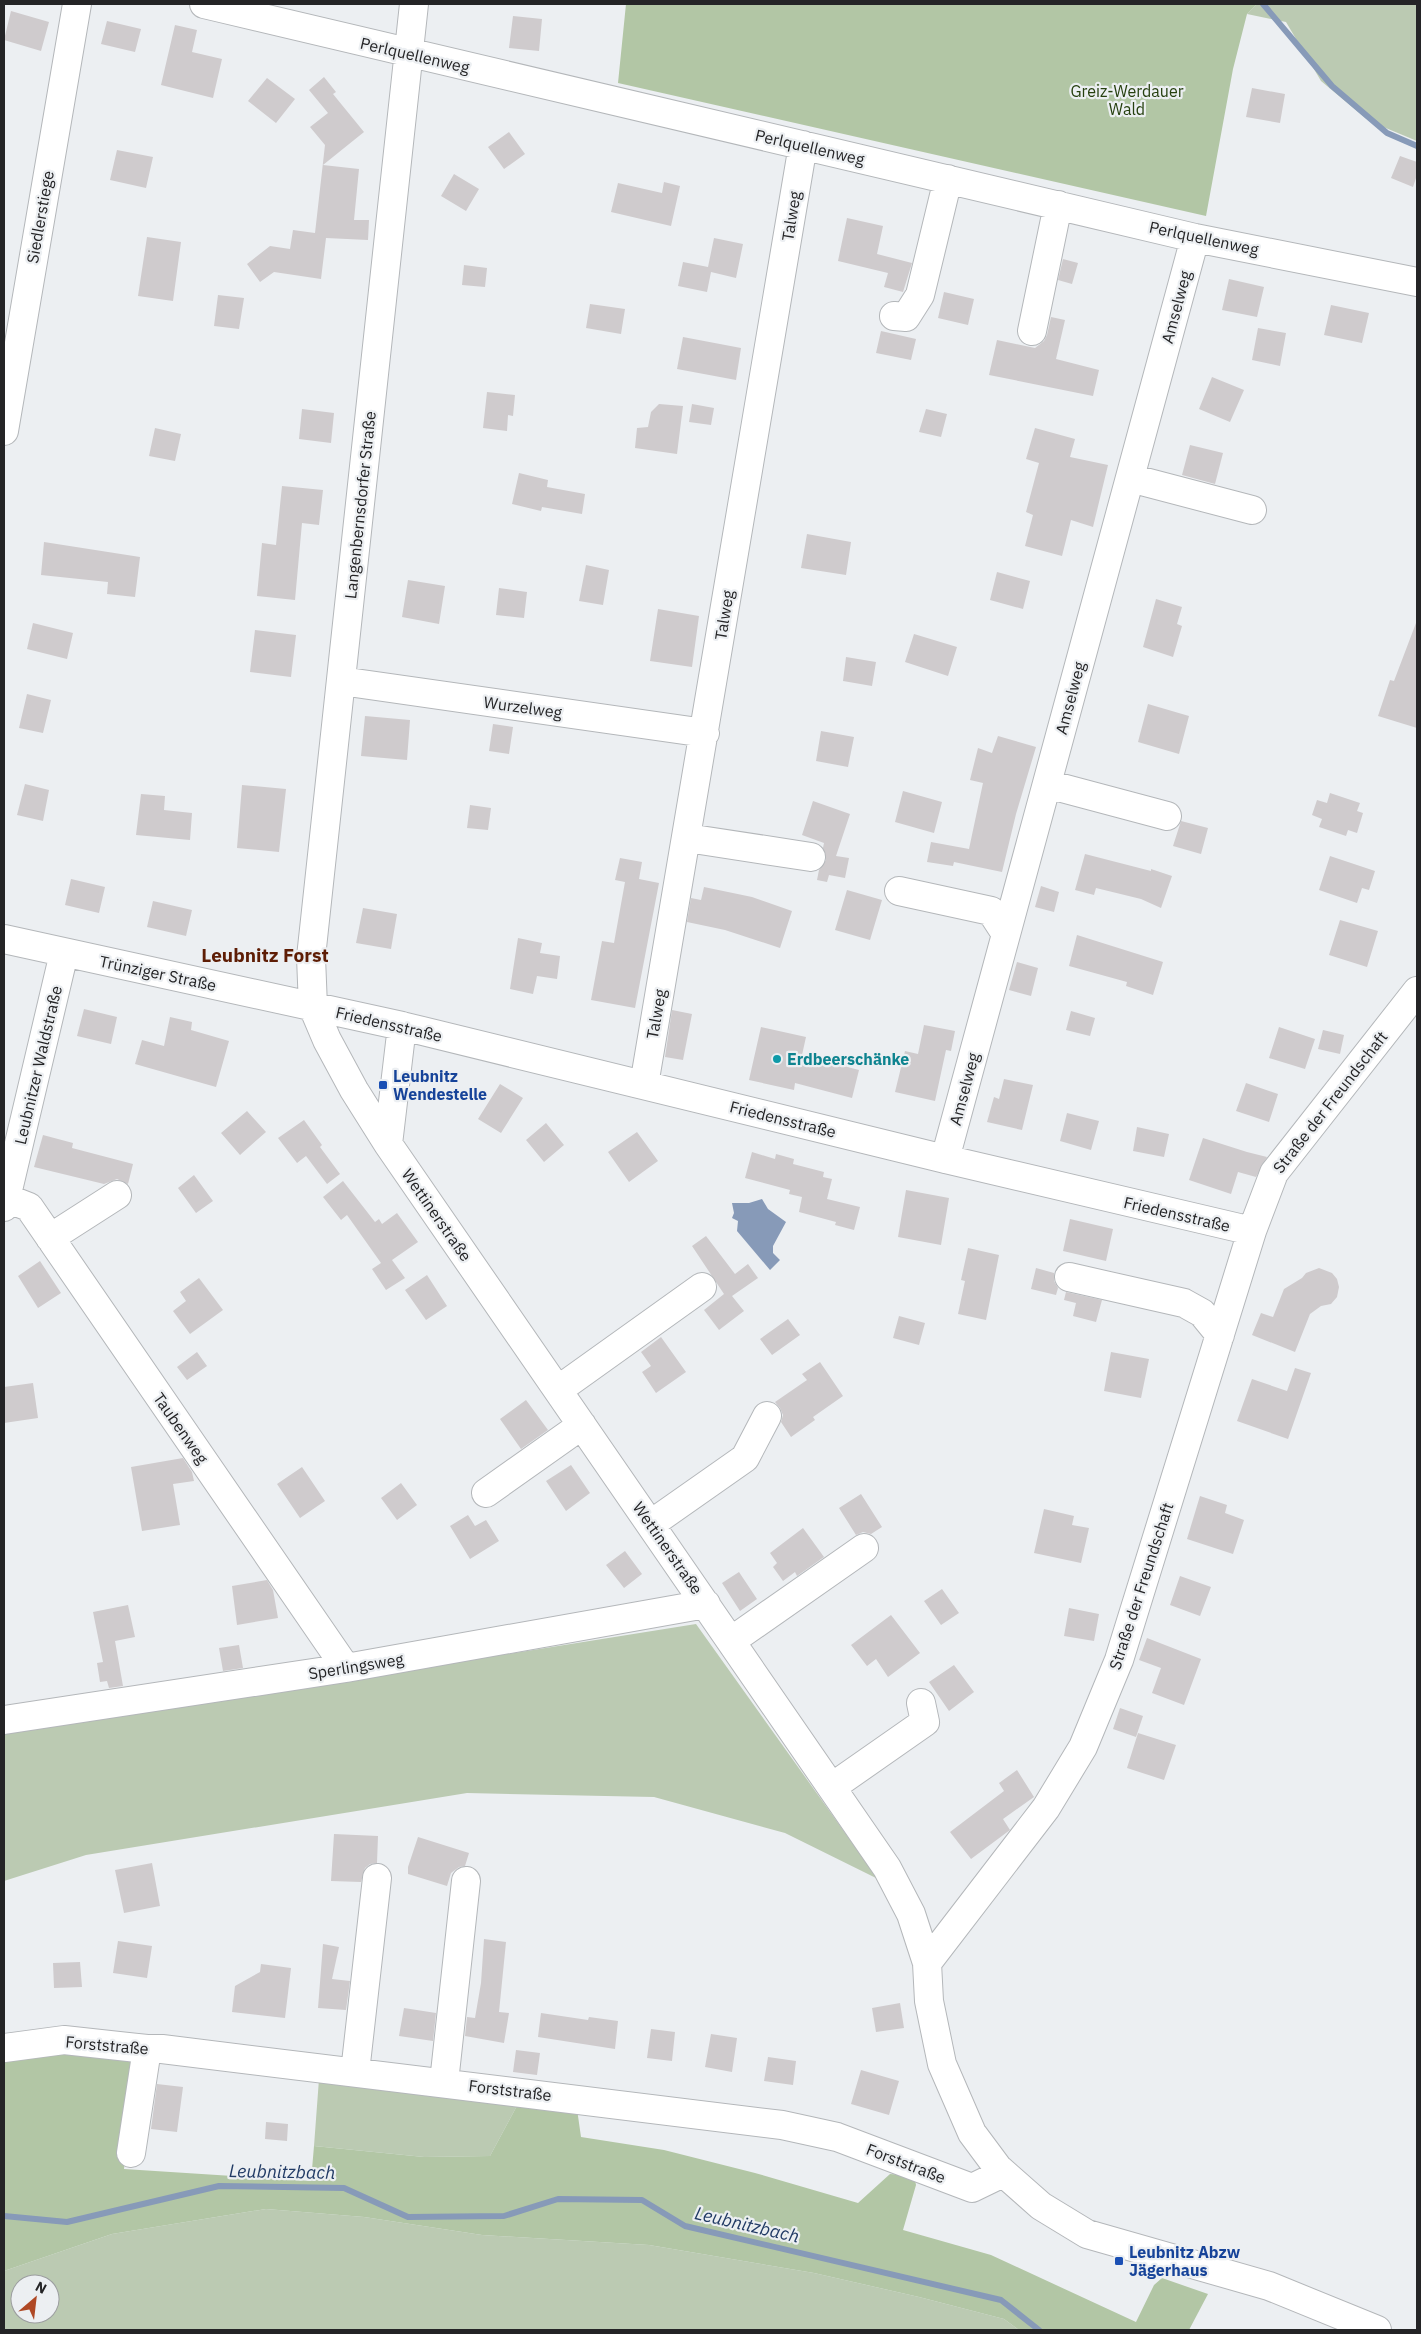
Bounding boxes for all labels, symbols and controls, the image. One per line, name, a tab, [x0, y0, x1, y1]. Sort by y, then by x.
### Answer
street label: Perlquellenweg	[358, 33, 472, 77]
park label: Greiz-Werdauer Wald	[1070, 81, 1184, 119]
street label: Perlquellenweg	[753, 125, 867, 169]
street label: Siedlerstiege	[22, 169, 58, 265]
street label: Talweg	[777, 189, 805, 242]
street label: Perlquellenweg	[1147, 217, 1261, 259]
street label: Amselweg	[1157, 268, 1195, 346]
street label: Langenbernsdorfer Straße	[340, 410, 380, 600]
street label: Talweg	[710, 588, 738, 641]
street label: Amselweg	[1051, 659, 1089, 737]
street label: Wurzelweg	[483, 692, 564, 722]
district label: Leubnitz Forst	[201, 943, 329, 967]
street label: Trünziger Straße	[98, 951, 218, 995]
street label: Leubnitzer Waldstraße	[10, 983, 66, 1146]
street label: Talweg	[642, 987, 670, 1041]
street label: Friedensstraße	[334, 1002, 444, 1046]
street label: Straße der Freundschaft	[1268, 1027, 1392, 1177]
place label: Erdbeerschänke	[787, 1049, 909, 1069]
street label: Amselweg	[945, 1050, 983, 1128]
marker: Erdbeerschänke	[771, 1053, 783, 1065]
place label: Leubnitz Wendestelle	[393, 1066, 487, 1104]
marker: Leubnitz Wendestelle	[377, 1079, 389, 1091]
street label: Friedensstraße	[728, 1096, 838, 1142]
street label: Wettinerstraße	[398, 1165, 476, 1265]
street label: Friedensstraße	[1122, 1192, 1232, 1236]
street label: Taubenweg	[149, 1389, 213, 1468]
street label: Wettinerstraße	[629, 1498, 707, 1598]
street label: Straße der Freundschaft	[1104, 1500, 1178, 1672]
street label: Sperlingsweg	[307, 1649, 406, 1683]
street label: Forststraße	[65, 2031, 150, 2059]
street label: Forststraße	[467, 2075, 553, 2105]
street label: Forststraße	[864, 2139, 949, 2187]
water label: Leubnitzbach	[229, 2159, 335, 2184]
water label: Leubnitzbach	[693, 2201, 802, 2248]
place label: Leubnitz Abzw Jägerhaus	[1129, 2242, 1241, 2280]
marker: Leubnitz Abzw Jägerhaus	[1113, 2255, 1125, 2267]
north arrow	[10, 2274, 60, 2324]
text: N	[32, 2277, 50, 2298]

